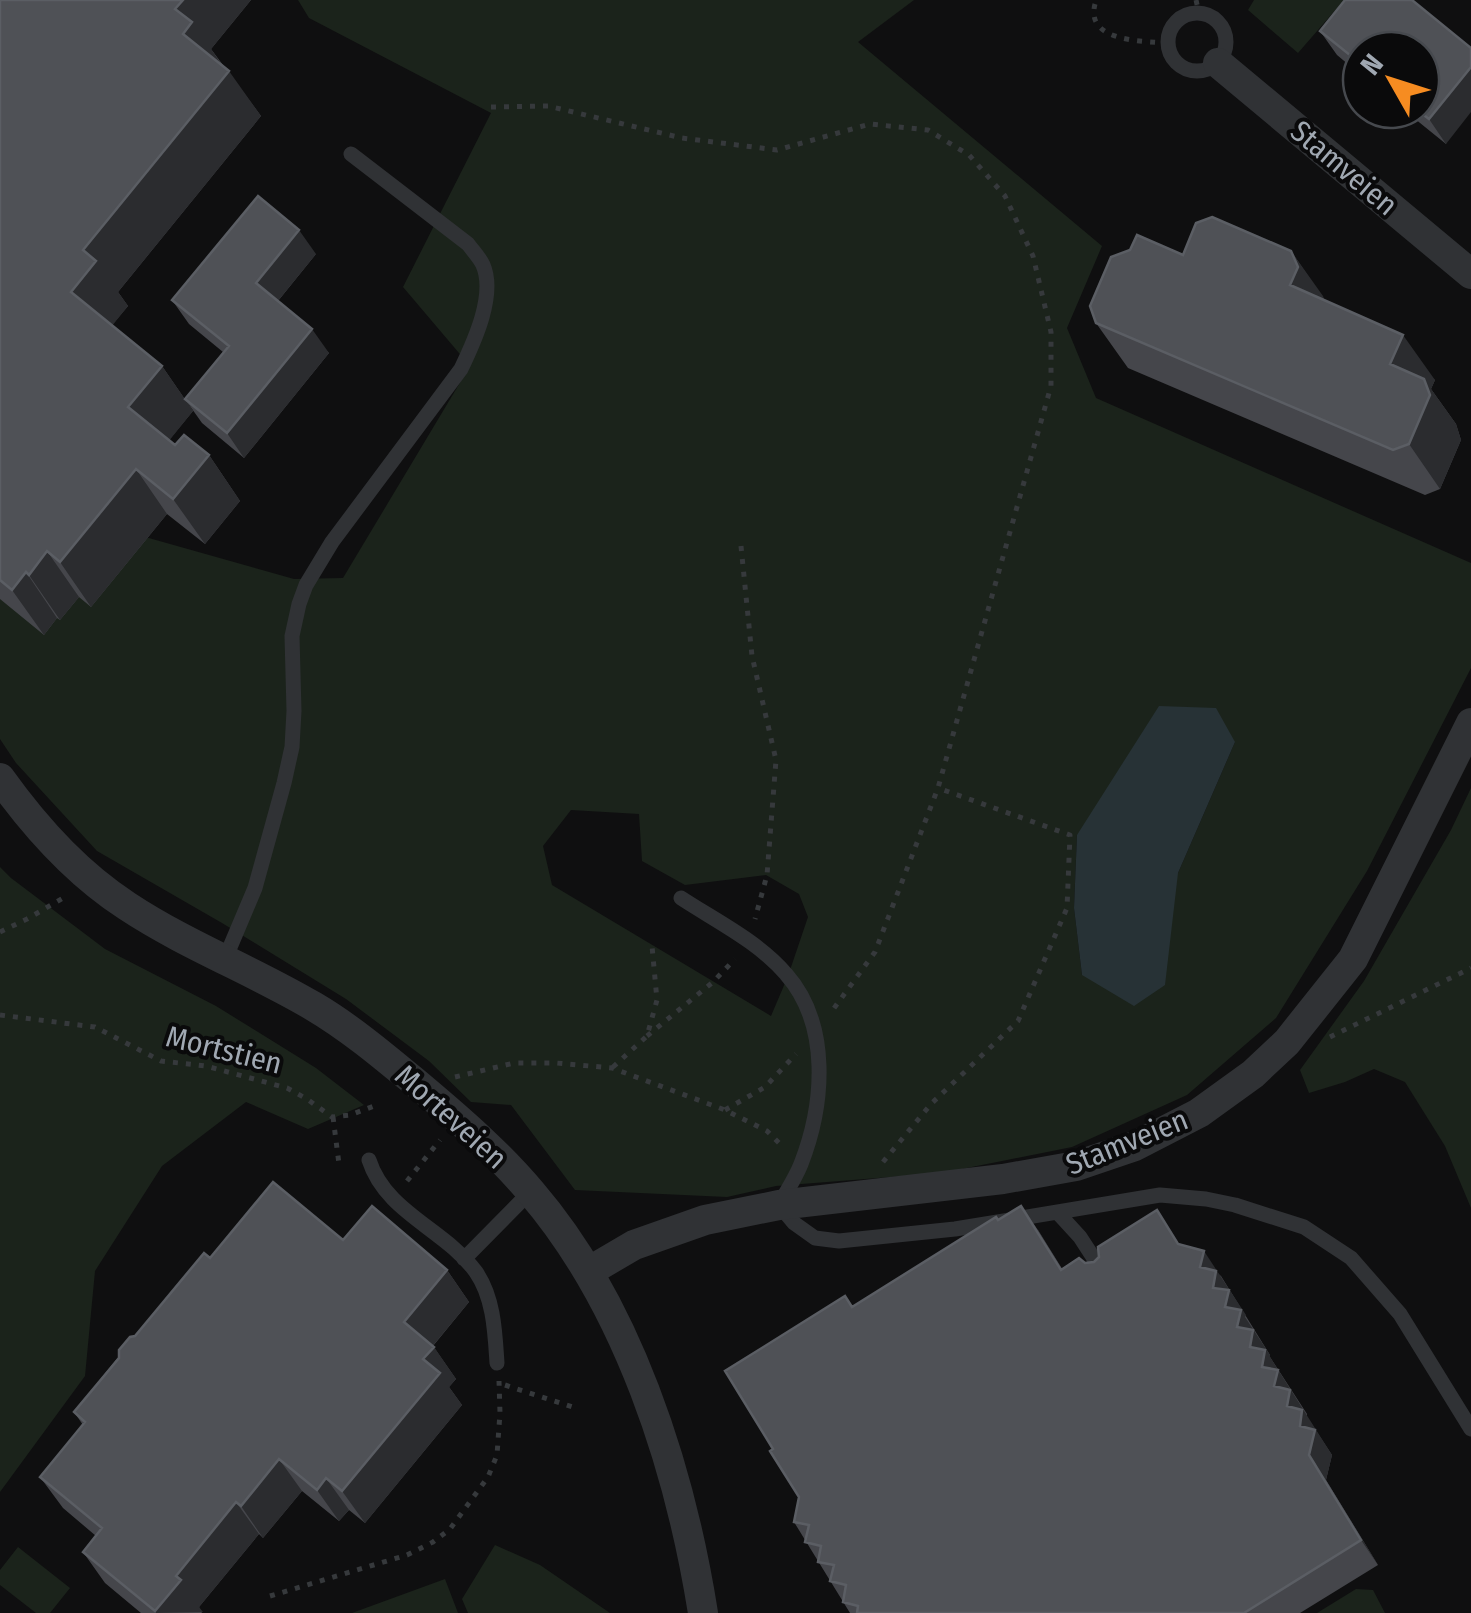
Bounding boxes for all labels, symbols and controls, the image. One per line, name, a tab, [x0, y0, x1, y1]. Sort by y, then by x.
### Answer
north arrow	[1341, 30, 1441, 130]
text: N	[1354, 48, 1390, 81]
street label: Stamveien	[1283, 113, 1405, 223]
street label: Mortstien	[162, 1018, 286, 1082]
street label: Morteveien	[388, 1057, 514, 1177]
street label: Stamveien	[1061, 1101, 1193, 1183]

